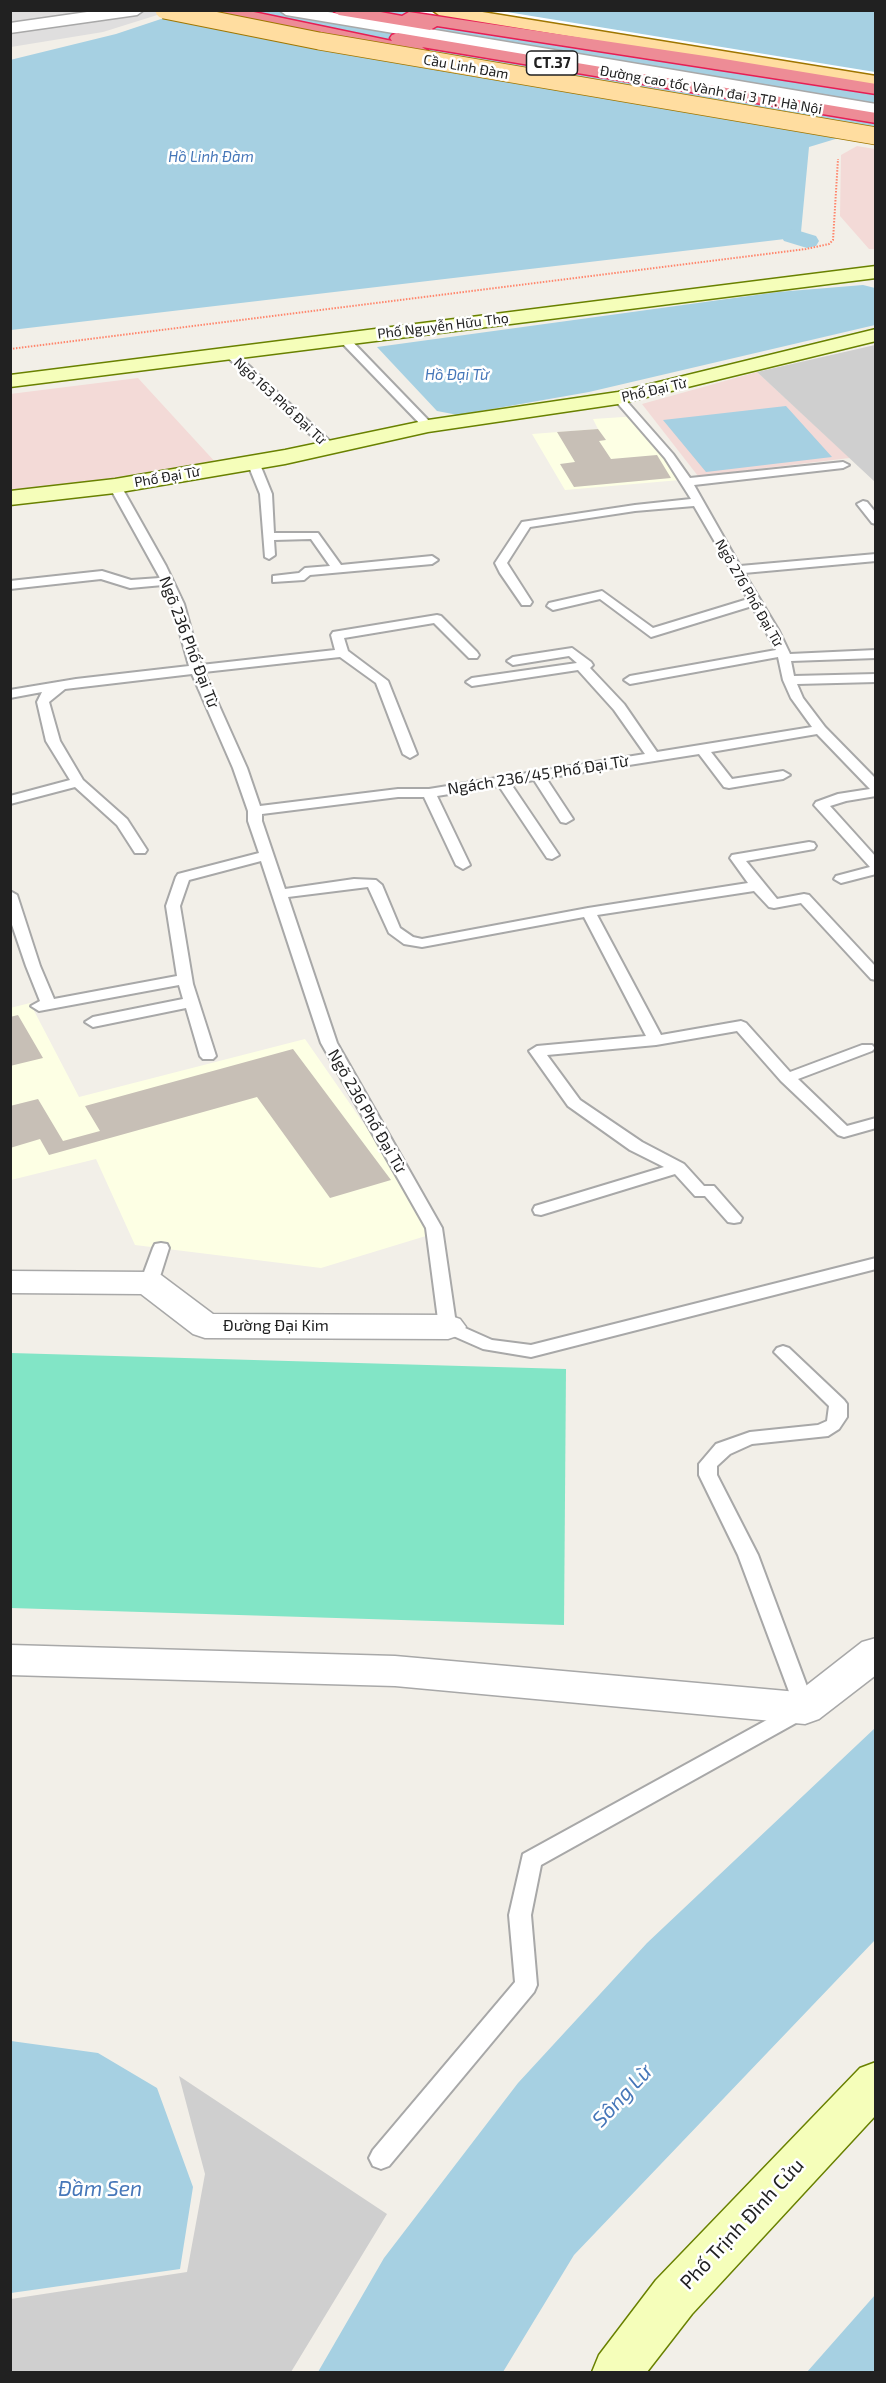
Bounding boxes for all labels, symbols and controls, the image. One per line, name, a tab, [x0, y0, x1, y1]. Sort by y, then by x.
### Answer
street label: Cầu Linh Đàm	[422, 51, 510, 83]
road number: CT.37	[526, 51, 578, 75]
street label: Đường cao tốc Vành đai 3 TP. Hà Nội	[599, 62, 823, 118]
water label: Hồ Linh Đàm	[168, 148, 254, 166]
street label: Phố Nguyễn Hữu Thọ	[376, 310, 510, 342]
street label: Ngõ 163 Phố Đại Từ	[231, 354, 329, 448]
water label: Hồ Đại Từ	[425, 366, 489, 384]
street label: Phố Đại Từ	[620, 374, 688, 406]
street label: Phố Đại Từ	[133, 463, 201, 491]
street label: Ngõ 276 Phố Đại Từ	[711, 536, 787, 650]
street label: Ngõ 236 Phố Đại Từ	[155, 574, 223, 710]
street label: Ngách 236/45 Phố Đại Từ	[446, 751, 630, 799]
street label: Ngõ 236 Phố Đại Từ	[324, 1046, 410, 1176]
street label: Đường Đại Kim	[223, 1316, 329, 1336]
water label: Sông Lừ	[587, 2060, 657, 2132]
street label: Phố Trịnh Đình Cửu	[675, 2153, 809, 2295]
water label: Đầm Sen	[58, 2176, 142, 2202]

